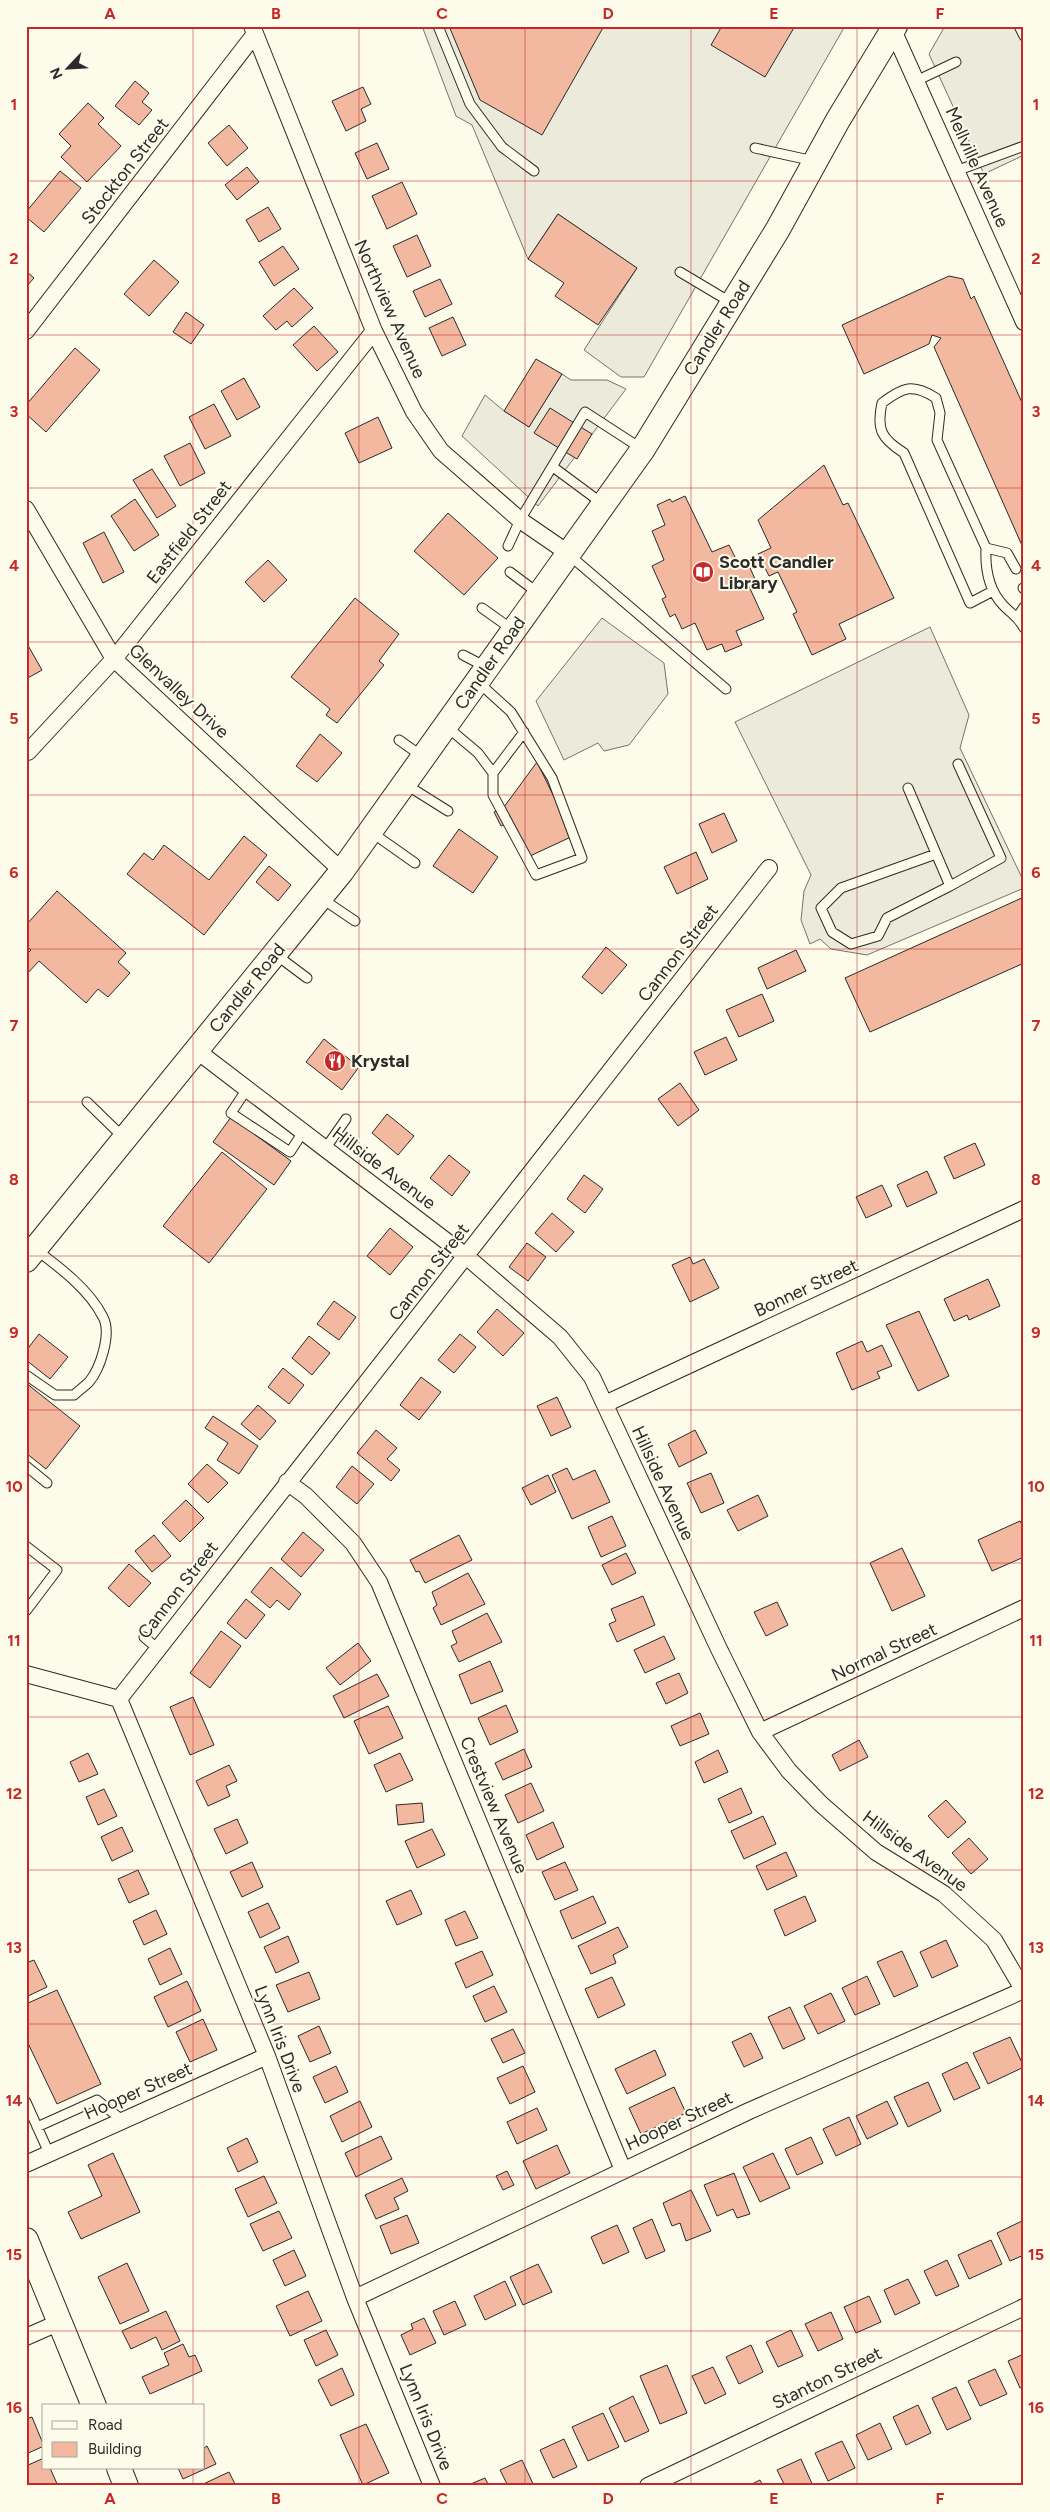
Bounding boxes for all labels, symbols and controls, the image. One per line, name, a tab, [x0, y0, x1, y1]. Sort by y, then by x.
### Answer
text: A	[104, 4, 116, 23]
text: B	[271, 4, 281, 23]
text: C	[436, 4, 448, 23]
text: D	[602, 4, 614, 23]
text: E	[769, 4, 779, 23]
text: F	[936, 4, 945, 23]
north arrow	[42, 42, 92, 92]
text: N	[47, 65, 67, 82]
text: 1	[11, 95, 17, 114]
text: 1	[1033, 95, 1039, 114]
street label: Mellville Avenue	[941, 103, 1013, 231]
street label: Stockton Street	[77, 113, 173, 229]
street label: Northview Avenue	[349, 236, 431, 382]
text: 2	[9, 249, 19, 268]
text: 2	[1031, 249, 1041, 268]
street label: Candler Road	[679, 276, 755, 380]
text: 3	[10, 402, 19, 421]
text: 3	[1032, 402, 1041, 421]
street label: Eastfield Street	[142, 476, 236, 588]
place label: Scott Candler Library	[719, 551, 834, 594]
text: 4	[9, 556, 19, 575]
text: 4	[1031, 556, 1041, 575]
library icon: Scott Candler Library	[691, 560, 715, 584]
street label: Candler Road	[450, 612, 530, 714]
street label: Glenvalley Drive	[124, 639, 234, 743]
text: 5	[9, 709, 19, 728]
text: 5	[1031, 709, 1041, 728]
text: 6	[9, 863, 19, 882]
text: 6	[1031, 863, 1041, 882]
street label: Cannon Street	[633, 900, 723, 1006]
street label: Candler Road	[204, 939, 290, 1037]
text: 7	[10, 1016, 19, 1035]
text: 7	[1032, 1016, 1041, 1035]
restaurant icon: Krystal	[323, 1049, 347, 1073]
place label: Krystal	[351, 1050, 410, 1072]
street label: Hillside Avenue	[328, 1122, 440, 1214]
text: 8	[9, 1170, 19, 1189]
text: 8	[1031, 1170, 1041, 1189]
street label: Cannon Street	[384, 1219, 474, 1325]
street label: Bonner Street	[750, 1254, 862, 1322]
text: 9	[9, 1323, 19, 1342]
text: 9	[1031, 1323, 1041, 1342]
street label: Hillside Avenue	[627, 1422, 699, 1544]
text: 10	[5, 1477, 23, 1496]
text: 10	[1027, 1477, 1045, 1496]
street label: Cannon Street	[133, 1537, 223, 1643]
street label: Normal Street	[828, 1618, 940, 1686]
text: 11	[7, 1631, 21, 1650]
text: 11	[1029, 1631, 1043, 1650]
street label: Crestview Avenue	[455, 1733, 533, 1877]
text: 12	[6, 1784, 22, 1803]
text: 12	[1028, 1784, 1044, 1803]
street label: Hillside Avenue	[858, 1806, 972, 1896]
text: 13	[6, 1938, 22, 1957]
text: 13	[1028, 1938, 1044, 1957]
street label: Lynn Iris Drive	[250, 1982, 311, 2096]
street label: Hooper Street	[81, 2057, 196, 2125]
street label: Hooper Street	[622, 2086, 736, 2155]
text: 14	[6, 2091, 22, 2110]
text: 14	[1028, 2091, 1044, 2110]
text: 15	[6, 2245, 22, 2264]
text: 15	[1028, 2245, 1044, 2264]
street label: Stanton Street	[769, 2342, 886, 2414]
street label: Lynn Iris Drive	[395, 2361, 457, 2474]
text: 16	[6, 2398, 22, 2417]
text: 16	[1028, 2398, 1044, 2417]
legend	[42, 2404, 205, 2470]
text: Road	[88, 2416, 123, 2434]
text: Building	[88, 2440, 142, 2458]
text: A	[104, 2489, 116, 2508]
text: B	[271, 2489, 281, 2508]
text: C	[436, 2489, 448, 2508]
text: D	[602, 2489, 614, 2508]
text: E	[769, 2489, 779, 2508]
text: F	[936, 2489, 945, 2508]

